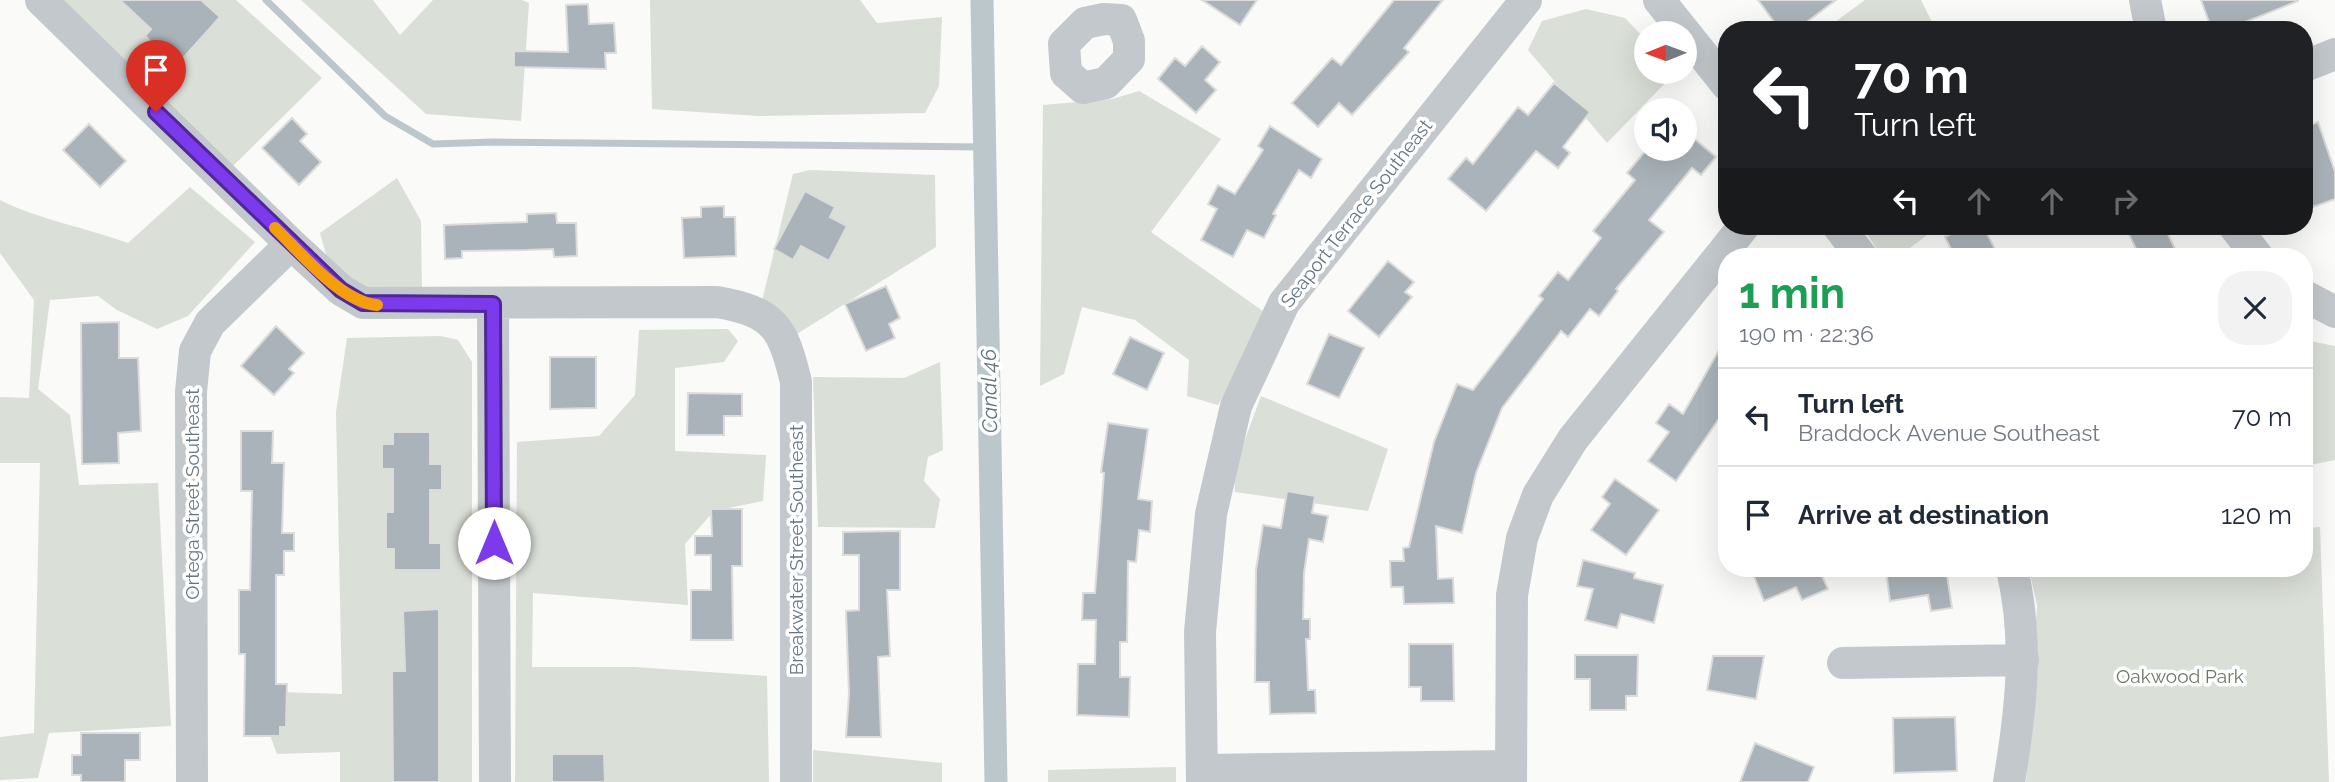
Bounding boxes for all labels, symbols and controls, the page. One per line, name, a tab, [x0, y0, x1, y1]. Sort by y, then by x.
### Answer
north arrow	[1634, 21, 1698, 84]
map controls	[1634, 21, 1697, 161]
pin	[126, 40, 186, 112]
text: 70 m	[1854, 47, 1969, 104]
icon: left	[1739, 49, 1830, 140]
icon: arrive	[137, 51, 175, 89]
button: sound	[1634, 98, 1697, 161]
text: Turn left	[1854, 106, 1976, 143]
street label: Seaport Terrace Southeast	[1276, 114, 1437, 311]
icon: left	[1887, 182, 1925, 220]
icon: ahead	[1960, 182, 1998, 220]
icon: ahead	[2033, 182, 2071, 220]
icon: right	[2106, 182, 2144, 220]
text: 1 min	[1739, 269, 1845, 318]
button: close	[2218, 271, 2292, 345]
text: 190 m · 22:36	[1739, 320, 1874, 347]
water label: Canal 46	[976, 348, 1002, 433]
street label: Ortega Street Southeast	[181, 388, 203, 600]
text: Turn left	[1798, 389, 1904, 419]
icon: left	[1739, 398, 1777, 436]
text: 70 m	[2232, 402, 2292, 432]
text: Braddock Avenue Southeast	[1798, 419, 2100, 446]
street label: Breakwater Street Southeast	[785, 424, 807, 675]
icon: arrive	[1739, 496, 1777, 534]
text: Arrive at destination	[1798, 500, 2049, 530]
text: 120 m	[2221, 500, 2292, 530]
position arrow	[457, 506, 531, 580]
park label: Oakwood Park	[2116, 665, 2244, 687]

